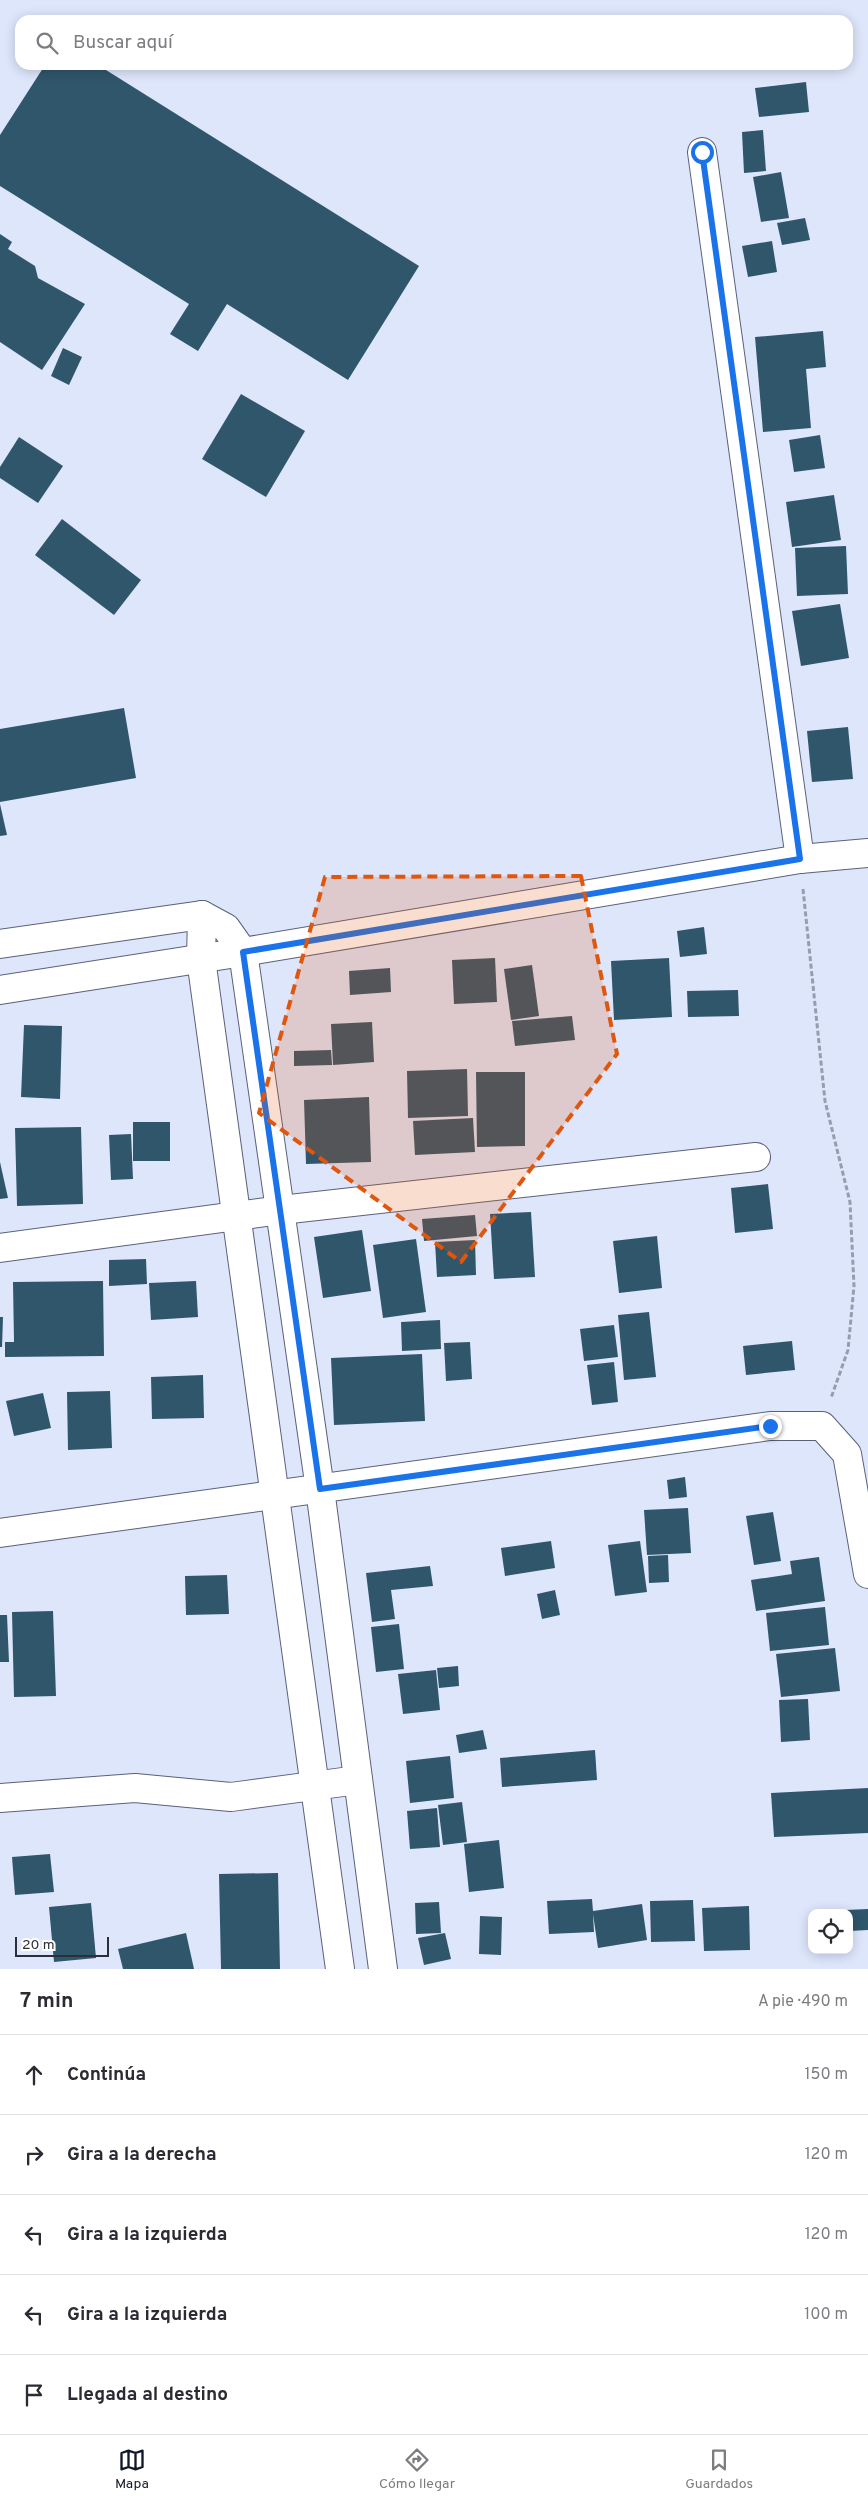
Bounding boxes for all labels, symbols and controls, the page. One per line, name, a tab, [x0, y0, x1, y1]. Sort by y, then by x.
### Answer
search box	[15, 15, 853, 70]
icon: search	[33, 29, 61, 57]
text: Buscar aquí	[73, 31, 173, 55]
route start	[691, 141, 714, 164]
route end	[759, 1415, 782, 1438]
map controls	[808, 1909, 853, 1954]
button: locate	[808, 1909, 853, 1954]
scale bar	[15, 1934, 109, 1957]
text: 20 m	[22, 1937, 55, 1954]
text: 7 min	[20, 1988, 73, 2015]
text: A pie · 490 m	[758, 1992, 848, 2012]
icon: ahead	[20, 2061, 48, 2089]
text: Continúa	[67, 2063, 146, 2087]
text: 150 m	[805, 2065, 848, 2085]
icon: right	[20, 2141, 48, 2169]
text: Gira a la derecha	[67, 2143, 217, 2167]
text: 120 m	[805, 2145, 848, 2165]
icon: left	[20, 2221, 48, 2249]
text: Gira a la izquierda	[67, 2223, 227, 2247]
text: 120 m	[805, 2225, 848, 2245]
icon: left	[20, 2301, 48, 2329]
text: Gira a la izquierda	[67, 2303, 227, 2327]
text: 100 m	[804, 2305, 848, 2325]
icon: arrive	[20, 2381, 48, 2409]
text: Llegada al destino	[67, 2383, 228, 2407]
tab: Mapa	[115, 2446, 149, 2493]
tab: Cómo llegar	[379, 2446, 455, 2493]
tab: Guardados	[685, 2446, 753, 2493]

